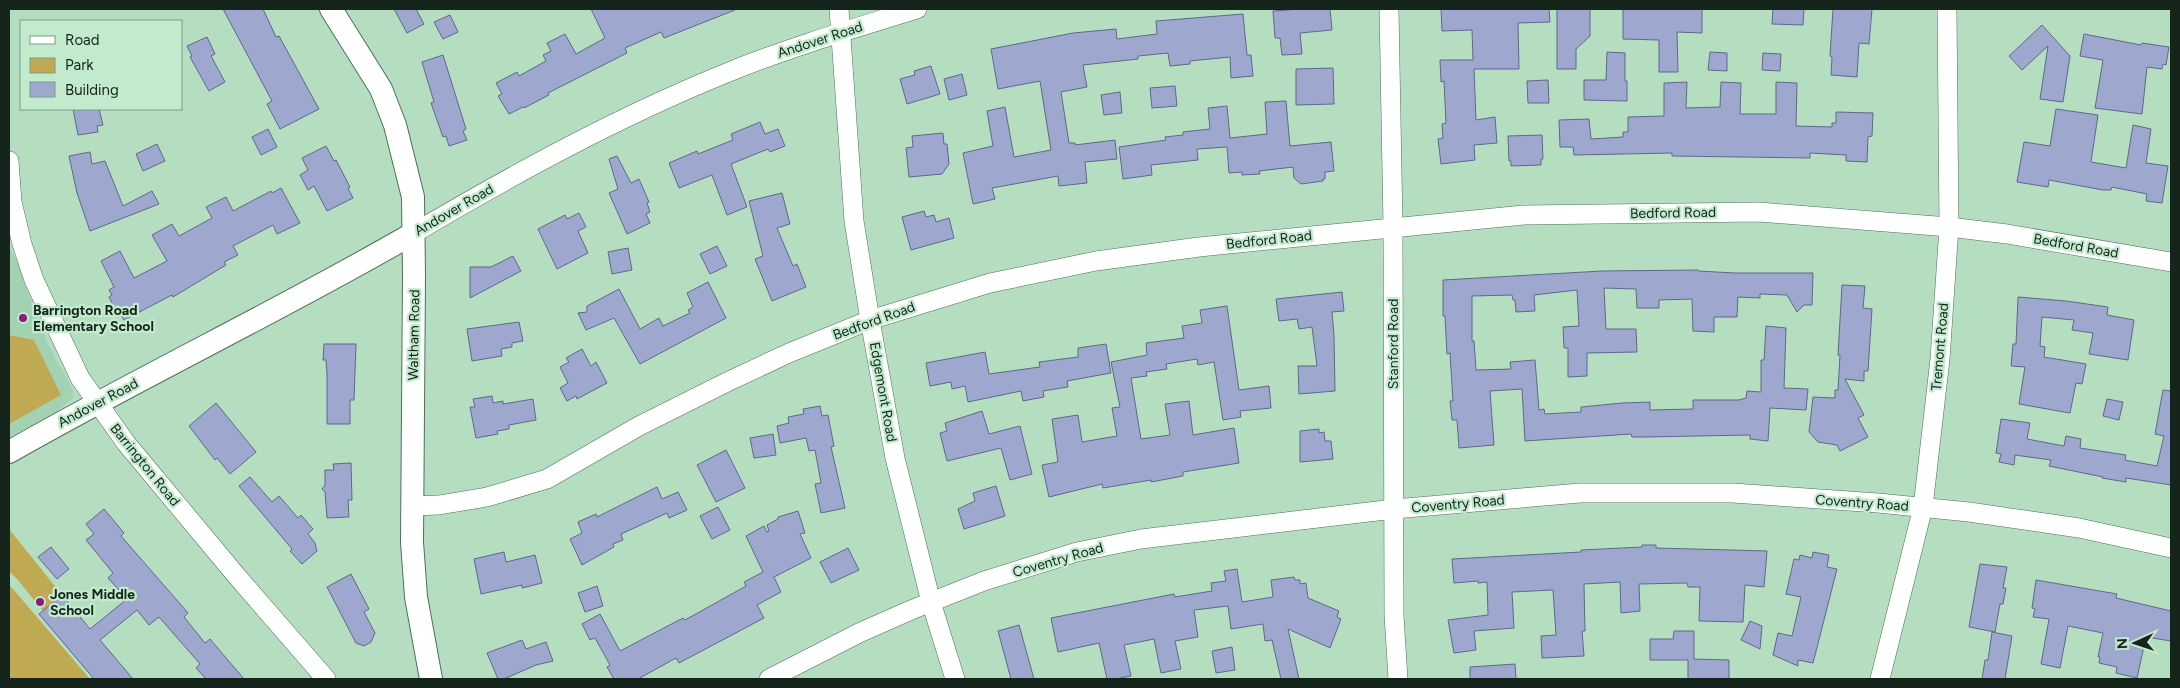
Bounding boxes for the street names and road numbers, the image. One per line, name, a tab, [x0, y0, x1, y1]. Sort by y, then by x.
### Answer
street label: Andover Road	[775, 18, 865, 62]
street label: Andover Road	[411, 180, 497, 240]
street label: Bedford Road	[1630, 204, 1716, 222]
street label: Bedford Road	[1225, 227, 1313, 253]
street label: Bedford Road	[2032, 230, 2120, 262]
street label: Waltham Road	[405, 289, 423, 381]
street label: Bedford Road	[831, 298, 917, 344]
street label: Stanford Road	[1385, 299, 1402, 389]
street label: Tremont Road	[1928, 302, 1952, 392]
street label: Edgemont Road	[866, 341, 900, 443]
street label: Andover Road	[55, 375, 141, 431]
street label: Barrington Road	[107, 420, 183, 510]
street label: Coventry Road	[1411, 491, 1505, 517]
street label: Coventry Road	[1815, 491, 1909, 515]
street label: Coventry Road	[1011, 539, 1105, 581]

